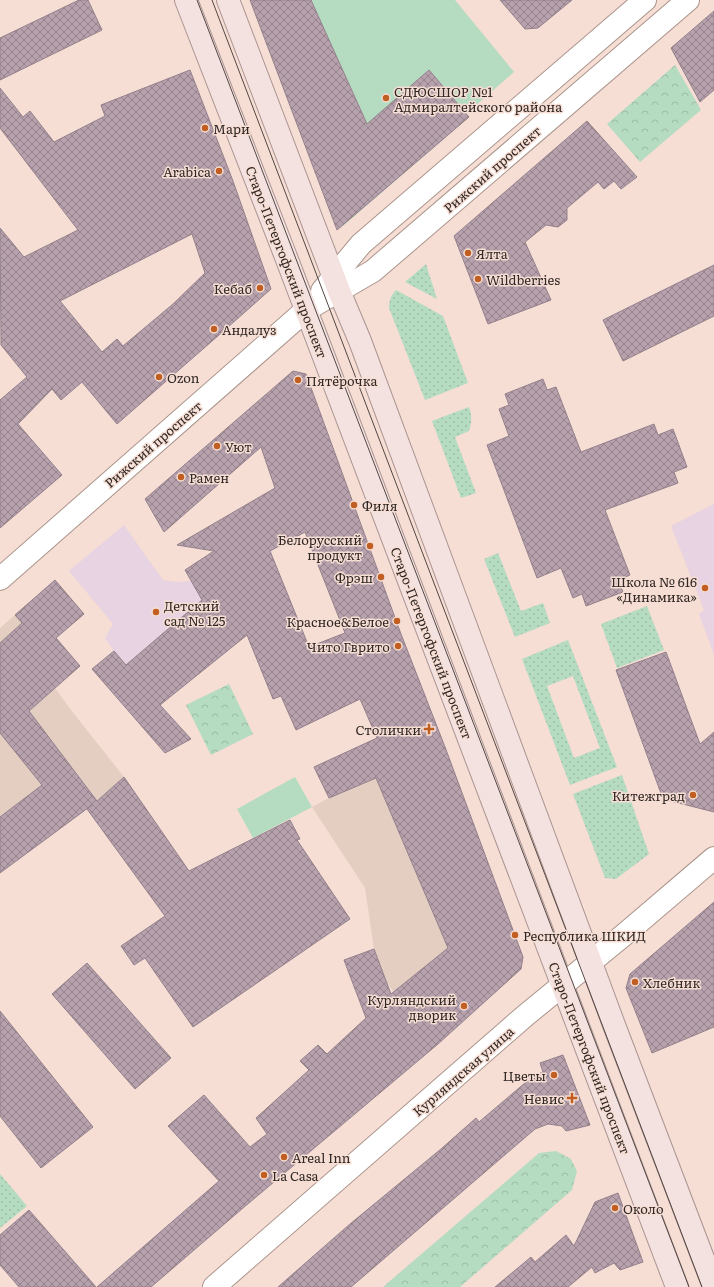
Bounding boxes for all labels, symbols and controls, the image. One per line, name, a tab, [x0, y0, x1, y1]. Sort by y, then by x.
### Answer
place label: СДЮСШОР №1 Адмиралтейского района	[394, 82, 562, 116]
marker: СДЮСШОР №1 Адмиралтейского района	[381, 93, 391, 103]
place label: Мари	[213, 119, 250, 138]
street label: Рижский проспект	[439, 121, 545, 217]
marker: Мари	[200, 123, 210, 133]
place label: Arabica	[163, 162, 211, 181]
street label: Старо-Петергофский проспект	[242, 163, 333, 361]
marker: Arabica	[214, 166, 224, 176]
place label: Ялта	[476, 244, 508, 263]
marker: Ялта	[463, 248, 473, 258]
place label: Wildberries	[486, 270, 560, 289]
marker: Wildberries	[473, 274, 483, 284]
place label: Кебаб	[214, 279, 252, 298]
marker: Кебаб	[255, 283, 265, 293]
place label: Андалуз	[222, 320, 276, 339]
marker: Андалуз	[209, 324, 219, 334]
place label: Ozon	[167, 368, 200, 387]
place label: Пятёрочка	[306, 371, 378, 390]
marker: Ozon	[154, 372, 164, 382]
marker: Пятёрочка	[293, 375, 303, 385]
street label: Рижский проспект	[100, 396, 206, 492]
place label: Уют	[225, 437, 252, 456]
marker: Уют	[212, 441, 222, 451]
place label: Рамен	[189, 468, 229, 487]
marker: Рамен	[176, 472, 186, 482]
place label: Филя	[362, 496, 398, 515]
marker: Филя	[349, 500, 359, 510]
place label: Белорусский продукт	[278, 530, 362, 564]
marker: Белорусский продукт	[365, 541, 375, 551]
street label: Старо-Петергофский проспект	[387, 544, 478, 742]
place label: Фрэш	[335, 568, 373, 587]
marker: Фрэш	[376, 572, 386, 582]
place label: Школа № 616 «Динамика»	[611, 572, 697, 606]
marker: Школа № 616 «Динамика»	[700, 583, 710, 593]
place label: Детский сад № 125	[164, 596, 226, 630]
marker: Детский сад № 125	[151, 607, 161, 617]
place label: Красное&Белое	[287, 612, 389, 631]
marker: Красное&Белое	[392, 616, 402, 626]
place label: Чито Гврито	[307, 637, 390, 656]
marker: Чито Гврито	[393, 641, 403, 651]
place label: Столички	[356, 720, 421, 739]
marker: Столички	[424, 724, 434, 734]
place label: Китежград	[612, 786, 685, 805]
marker: Китежград	[688, 790, 698, 800]
place label: Республика ШКИД	[523, 926, 646, 945]
marker: Республика ШКИД	[510, 930, 520, 940]
street label: Старо-Петергофский проспект	[545, 959, 636, 1157]
place label: Хлебник	[643, 973, 700, 992]
marker: Хлебник	[630, 977, 640, 987]
place label: Курляндский дворик	[367, 990, 456, 1024]
marker: Курляндский дворик	[459, 1001, 469, 1011]
street label: Курляндская улица	[408, 1022, 518, 1120]
place label: Цветы	[503, 1066, 546, 1085]
marker: Цветы	[549, 1070, 559, 1080]
place label: Невис	[524, 1089, 564, 1108]
marker: Невис	[567, 1093, 577, 1103]
place label: Areal Inn	[292, 1148, 351, 1167]
marker: Areal Inn	[279, 1152, 289, 1162]
place label: La Casa	[272, 1166, 319, 1185]
marker: La Casa	[259, 1170, 269, 1180]
place label: Около	[623, 1199, 664, 1218]
marker: Около	[610, 1203, 620, 1213]

